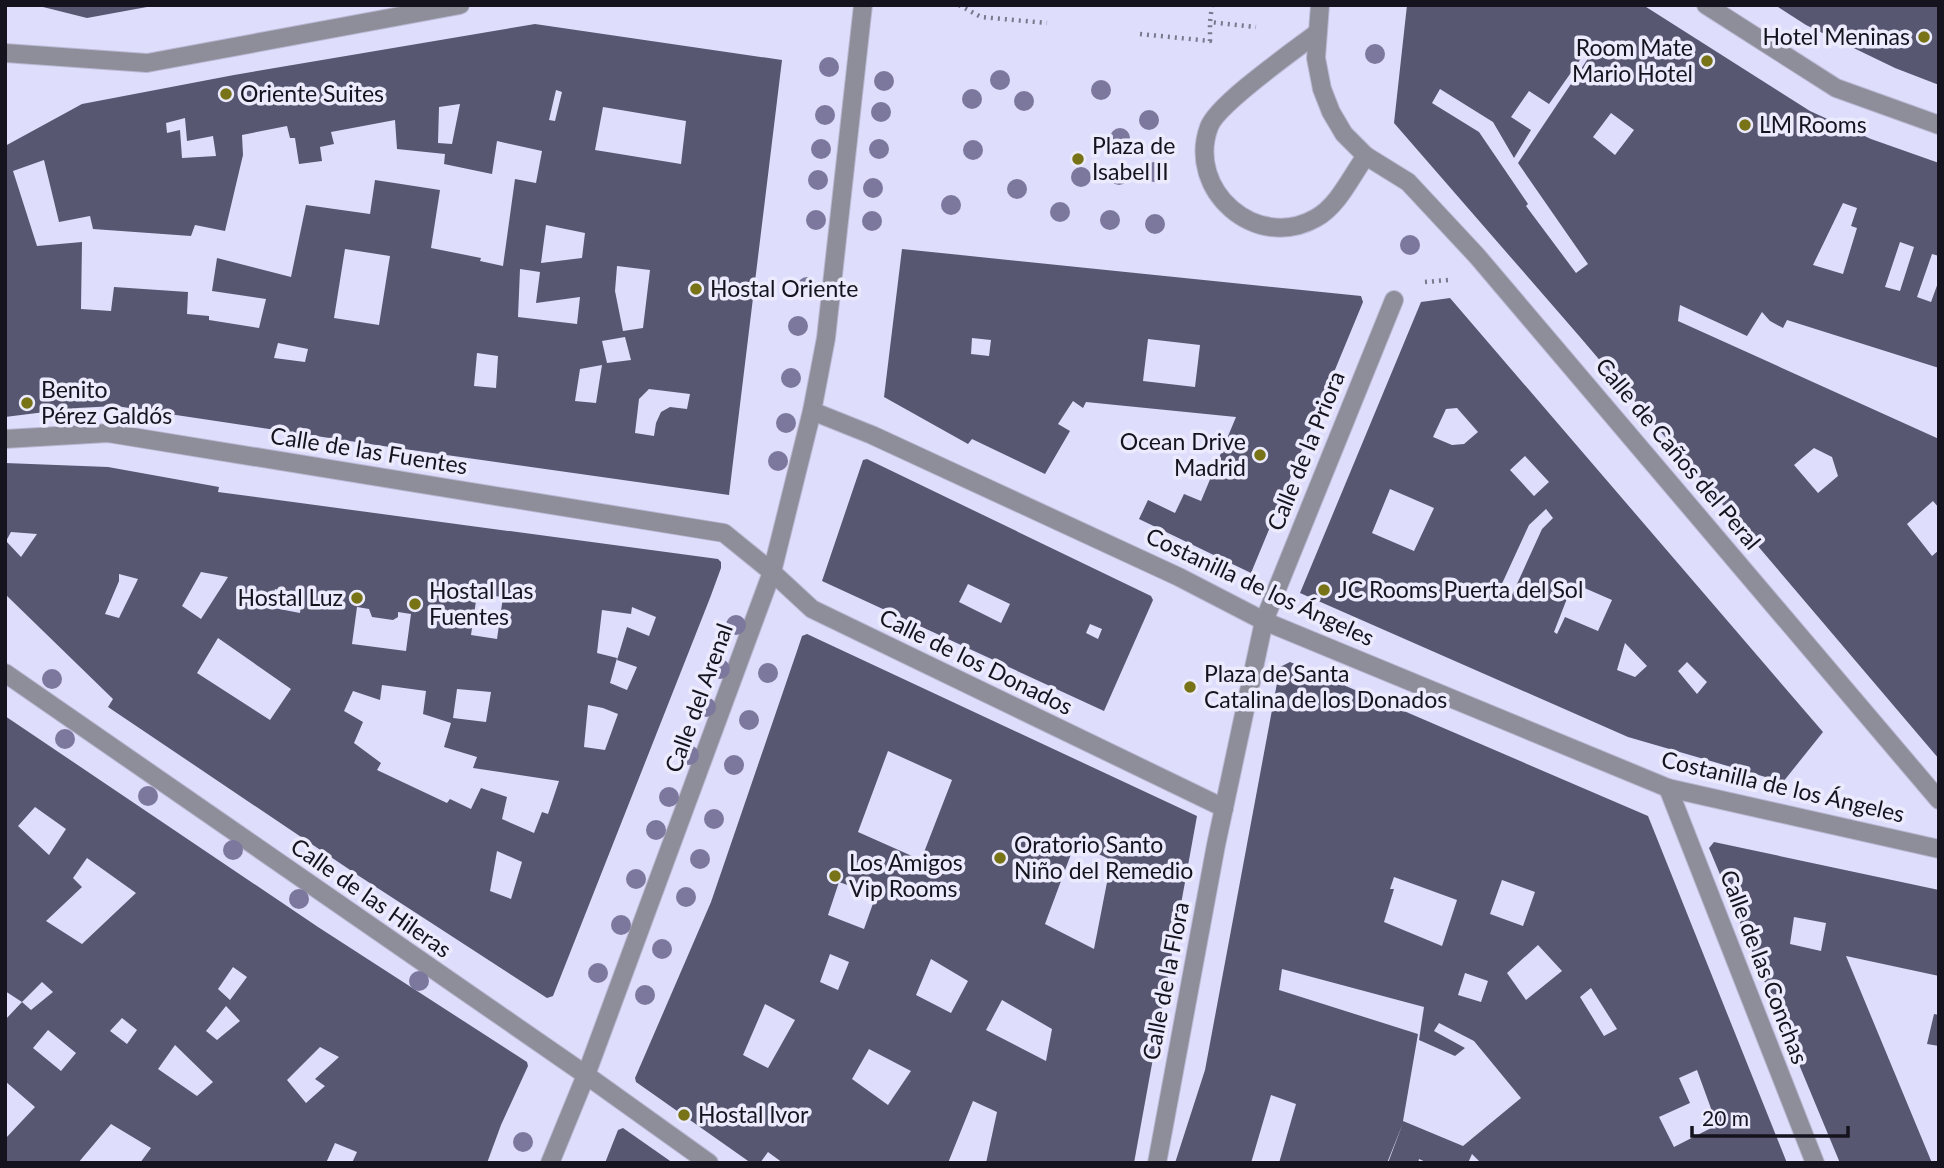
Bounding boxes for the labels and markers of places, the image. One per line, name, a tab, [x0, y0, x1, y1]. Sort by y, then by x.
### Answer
place label: Hotel Meninas	[1763, 22, 1910, 50]
marker: Hotel Meninas	[1916, 29, 1932, 45]
place label: Room Mate Mario Hotel	[1572, 33, 1693, 87]
marker: Room Mate Mario Hotel	[1699, 53, 1715, 69]
place label: Oriente Suites	[240, 79, 384, 107]
marker: Oriente Suites	[218, 86, 234, 102]
place label: LM Rooms	[1759, 110, 1867, 138]
marker: LM Rooms	[1737, 117, 1753, 133]
place label: Plaza de Isabel II	[1092, 131, 1175, 185]
marker: Plaza de Isabel II	[1070, 151, 1086, 167]
place label: Hostal Oriente	[710, 274, 858, 302]
marker: Hostal Oriente	[688, 281, 704, 297]
place label: Benito Pérez Galdós	[41, 375, 172, 429]
marker: Benito Pérez Galdós	[19, 395, 35, 411]
place label: Ocean Drive Madrid	[1120, 427, 1246, 481]
marker: Ocean Drive Madrid	[1252, 447, 1268, 463]
place label: JC Rooms Puerta del Sol	[1338, 575, 1583, 603]
place label: Hostal Las Fuentes	[429, 576, 533, 630]
marker: JC Rooms Puerta del Sol	[1316, 582, 1332, 598]
place label: Hostal Luz	[237, 583, 343, 611]
marker: Hostal Luz	[349, 590, 365, 606]
marker: Hostal Las Fuentes	[407, 596, 423, 612]
place label: Plaza de Santa Catalina de los Donados	[1204, 659, 1447, 713]
marker: Plaza de Santa Catalina de los Donados	[1182, 679, 1198, 695]
place label: Oratorio Santo Niño del Remedio	[1014, 830, 1193, 884]
place label: Los Amigos Vip Rooms	[849, 848, 963, 902]
marker: Oratorio Santo Niño del Remedio	[992, 850, 1008, 866]
marker: Los Amigos Vip Rooms	[827, 868, 843, 884]
place label: Hostal Ivor	[698, 1100, 809, 1128]
marker: Hostal Ivor	[676, 1107, 692, 1123]

